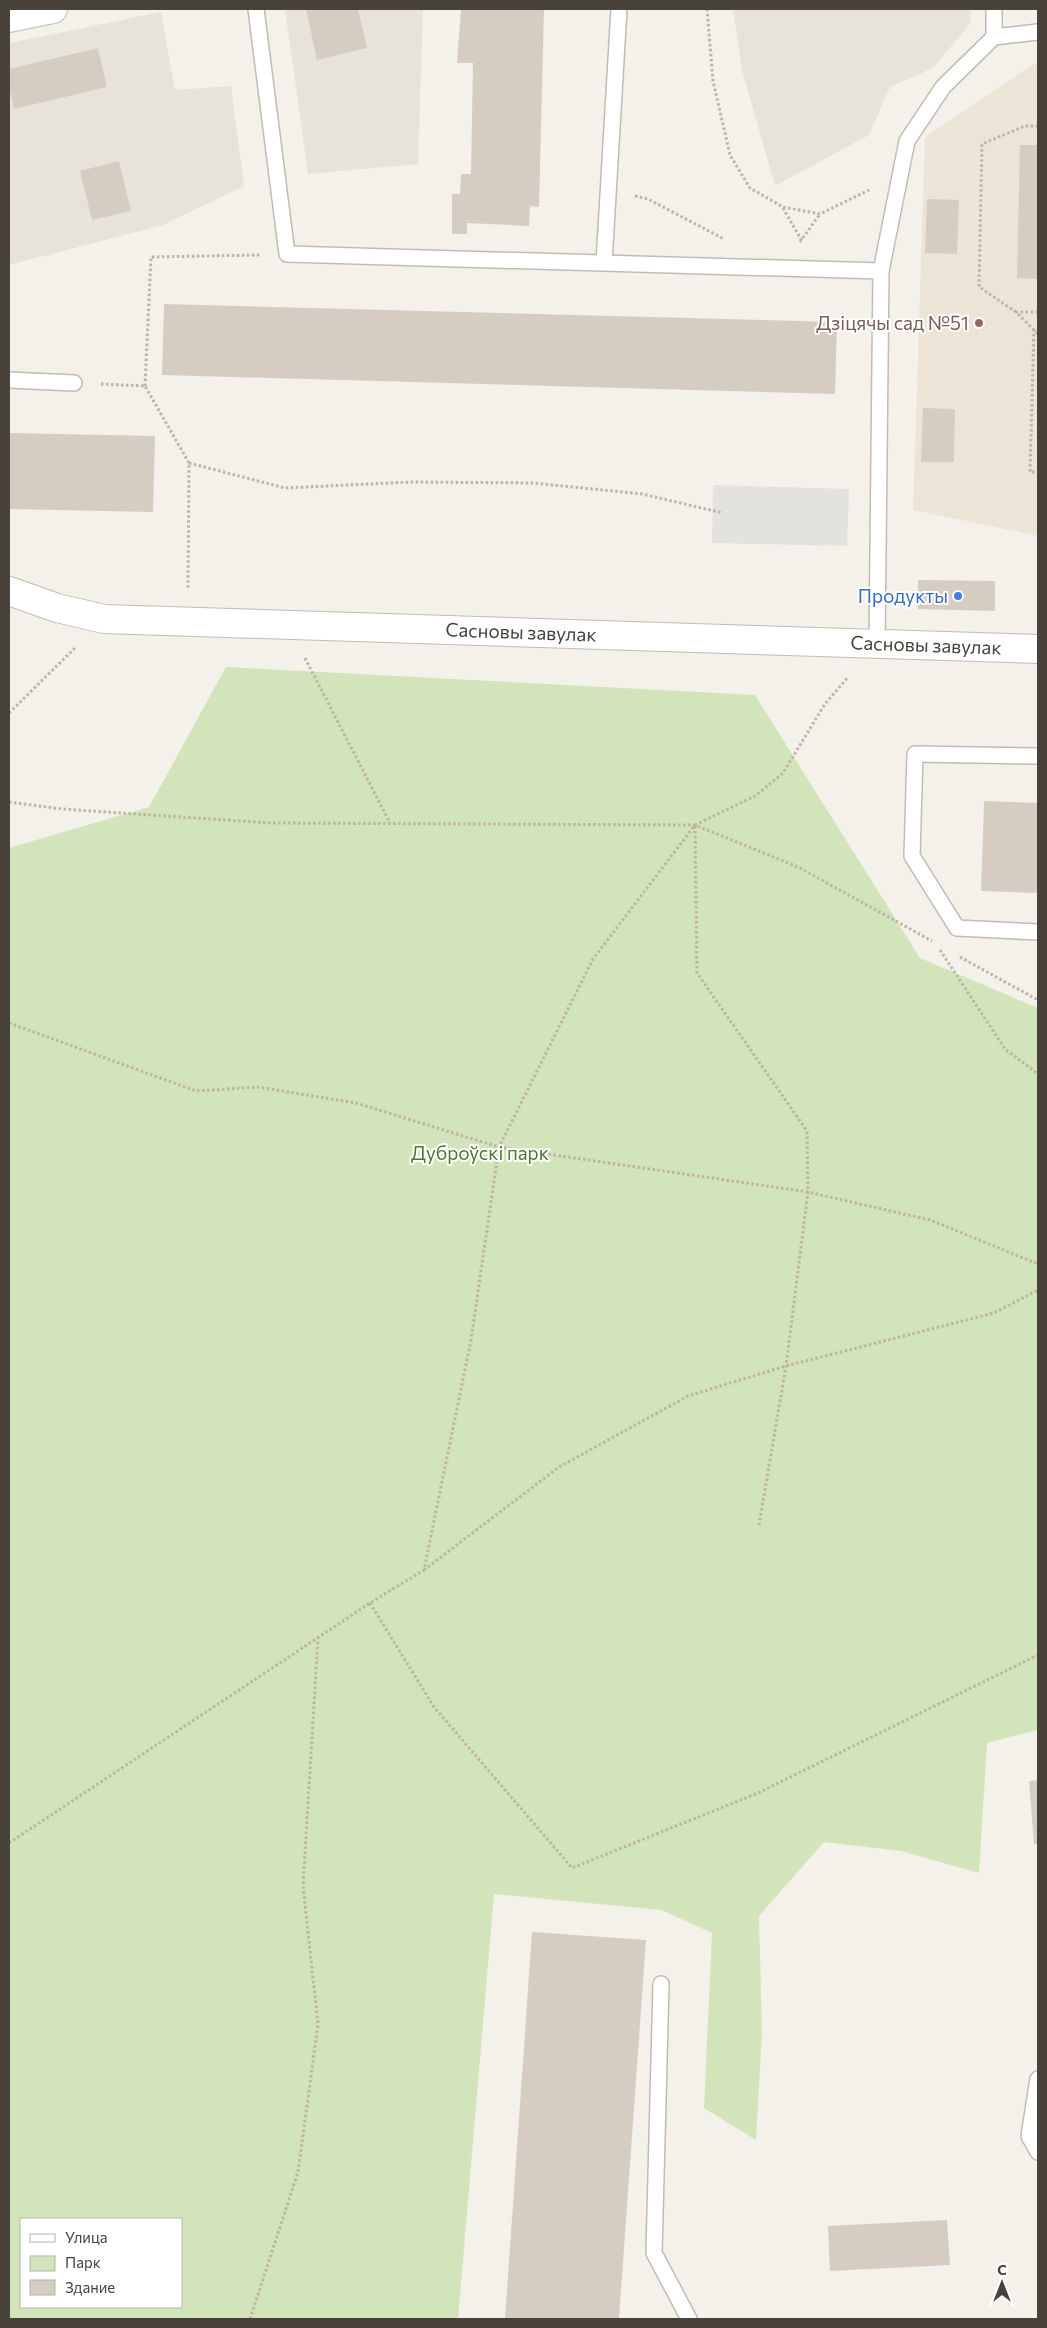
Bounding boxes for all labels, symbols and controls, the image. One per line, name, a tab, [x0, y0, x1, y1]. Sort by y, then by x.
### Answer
place label: Дзіцячы сад №51	[816, 311, 969, 334]
marker: Дзіцячы сад №51	[973, 317, 985, 329]
place label: Продукты	[858, 584, 948, 607]
marker: Продукты	[952, 590, 964, 602]
street label: Сасновы завулак	[445, 617, 597, 646]
street label: Сасновы завулак	[850, 630, 1002, 659]
park label: Дуброўскі парк	[411, 1141, 549, 1164]
legend	[20, 2218, 182, 2308]
text: Улица	[65, 2228, 107, 2246]
text: Парк	[65, 2253, 101, 2271]
north arrow	[977, 2258, 1027, 2308]
text: С	[997, 2261, 1007, 2278]
text: Здание	[65, 2278, 115, 2296]

